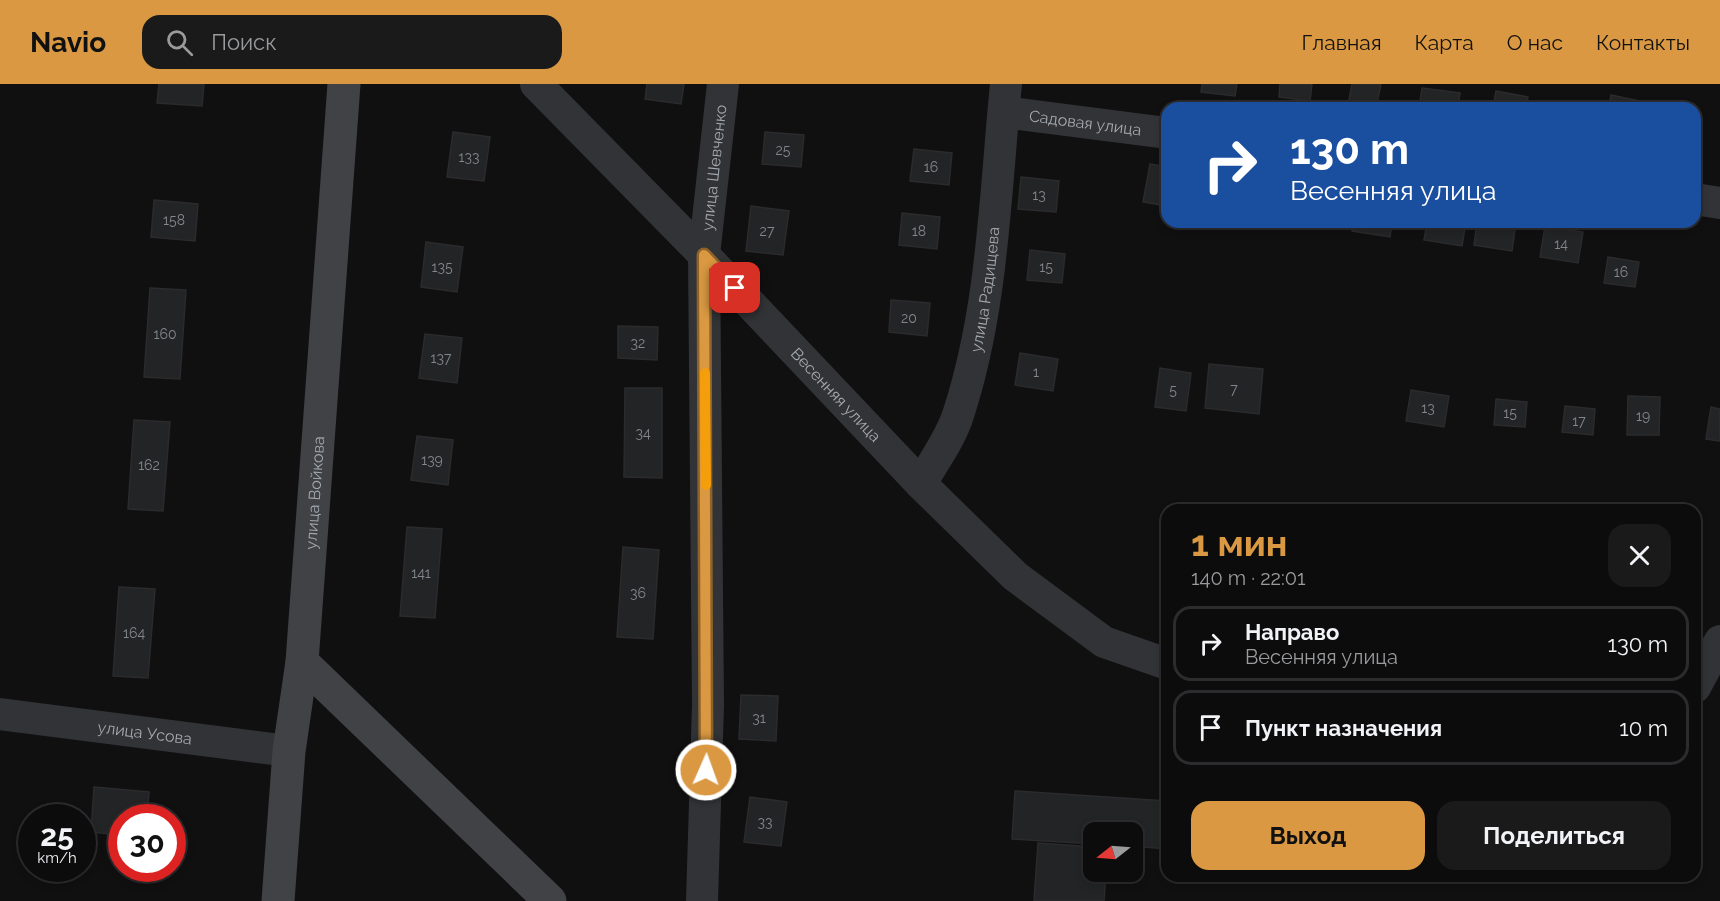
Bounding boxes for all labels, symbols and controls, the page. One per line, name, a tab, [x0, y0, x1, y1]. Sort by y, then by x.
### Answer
search box	[142, 15, 562, 69]
text: Navio	[30, 26, 106, 59]
icon: search	[163, 26, 196, 59]
text: Поиск	[211, 29, 277, 55]
text: Главная	[1302, 30, 1382, 55]
text: Карта	[1415, 30, 1474, 55]
text: О нас	[1507, 30, 1563, 55]
text: Контакты	[1596, 30, 1690, 55]
street label: улица Шевченко	[697, 103, 730, 232]
street label: Садовая улица	[1028, 106, 1143, 139]
text: 130 m	[1290, 125, 1409, 174]
icon: right	[1191, 126, 1269, 204]
house number: 25	[776, 142, 791, 158]
house number: 133	[459, 149, 479, 165]
house number: 16	[924, 159, 938, 175]
text: Весенняя улица	[1290, 175, 1496, 206]
house number: 13	[1032, 187, 1046, 203]
house number: 158	[163, 212, 185, 228]
house number: 27	[760, 223, 775, 239]
house number: 18	[912, 223, 926, 239]
street label: улица Радищева	[966, 226, 1003, 354]
house number: 14	[1554, 236, 1568, 252]
house number: 135	[431, 259, 453, 275]
house number: 15	[1039, 259, 1053, 275]
pin	[709, 262, 760, 313]
house number: 16	[1614, 264, 1628, 280]
icon: arrive	[718, 271, 751, 304]
house number: 20	[901, 310, 917, 326]
house number: 160	[153, 326, 177, 342]
house number: 32	[631, 335, 645, 351]
street label: Весенняя улица	[787, 344, 885, 446]
house number: 137	[431, 350, 452, 366]
house number: 1	[1033, 364, 1039, 380]
house number: 7	[1230, 381, 1238, 397]
house number: 5	[1169, 382, 1177, 398]
house number: 13	[1421, 400, 1435, 416]
house number: 15	[1503, 405, 1517, 421]
house number: 19	[1636, 408, 1650, 424]
house number: 17	[1572, 413, 1586, 429]
house number: 34	[635, 425, 651, 441]
street label: улица Войкова	[301, 435, 328, 550]
house number: 139	[421, 452, 443, 468]
house number: 162	[138, 457, 160, 473]
text: 1 мин	[1191, 522, 1287, 564]
button: close	[1608, 524, 1671, 587]
house number: 141	[411, 565, 431, 581]
text: 140 m · 22:01	[1191, 566, 1306, 590]
house number: 36	[630, 585, 646, 601]
text: Направо	[1245, 619, 1339, 645]
house number: 164	[123, 625, 145, 641]
icon: right	[1194, 627, 1227, 660]
text: 130 m	[1608, 631, 1668, 657]
text: Весенняя улица	[1245, 645, 1398, 669]
house number: 31	[752, 710, 766, 726]
icon: arrive	[1194, 711, 1227, 744]
text: Пункт назначения	[1245, 715, 1442, 741]
text: 10 m	[1619, 715, 1668, 741]
street label: улица Усова	[97, 717, 193, 748]
position arrow	[674, 738, 738, 802]
button: Выход	[1191, 801, 1425, 870]
button: Поделиться	[1437, 801, 1671, 870]
speed limit sign: 30	[108, 804, 186, 882]
house number: 33	[758, 814, 772, 830]
text: 25	[40, 818, 74, 853]
north arrow	[1083, 822, 1143, 882]
map controls	[1083, 822, 1143, 882]
text: km/h	[37, 849, 77, 867]

